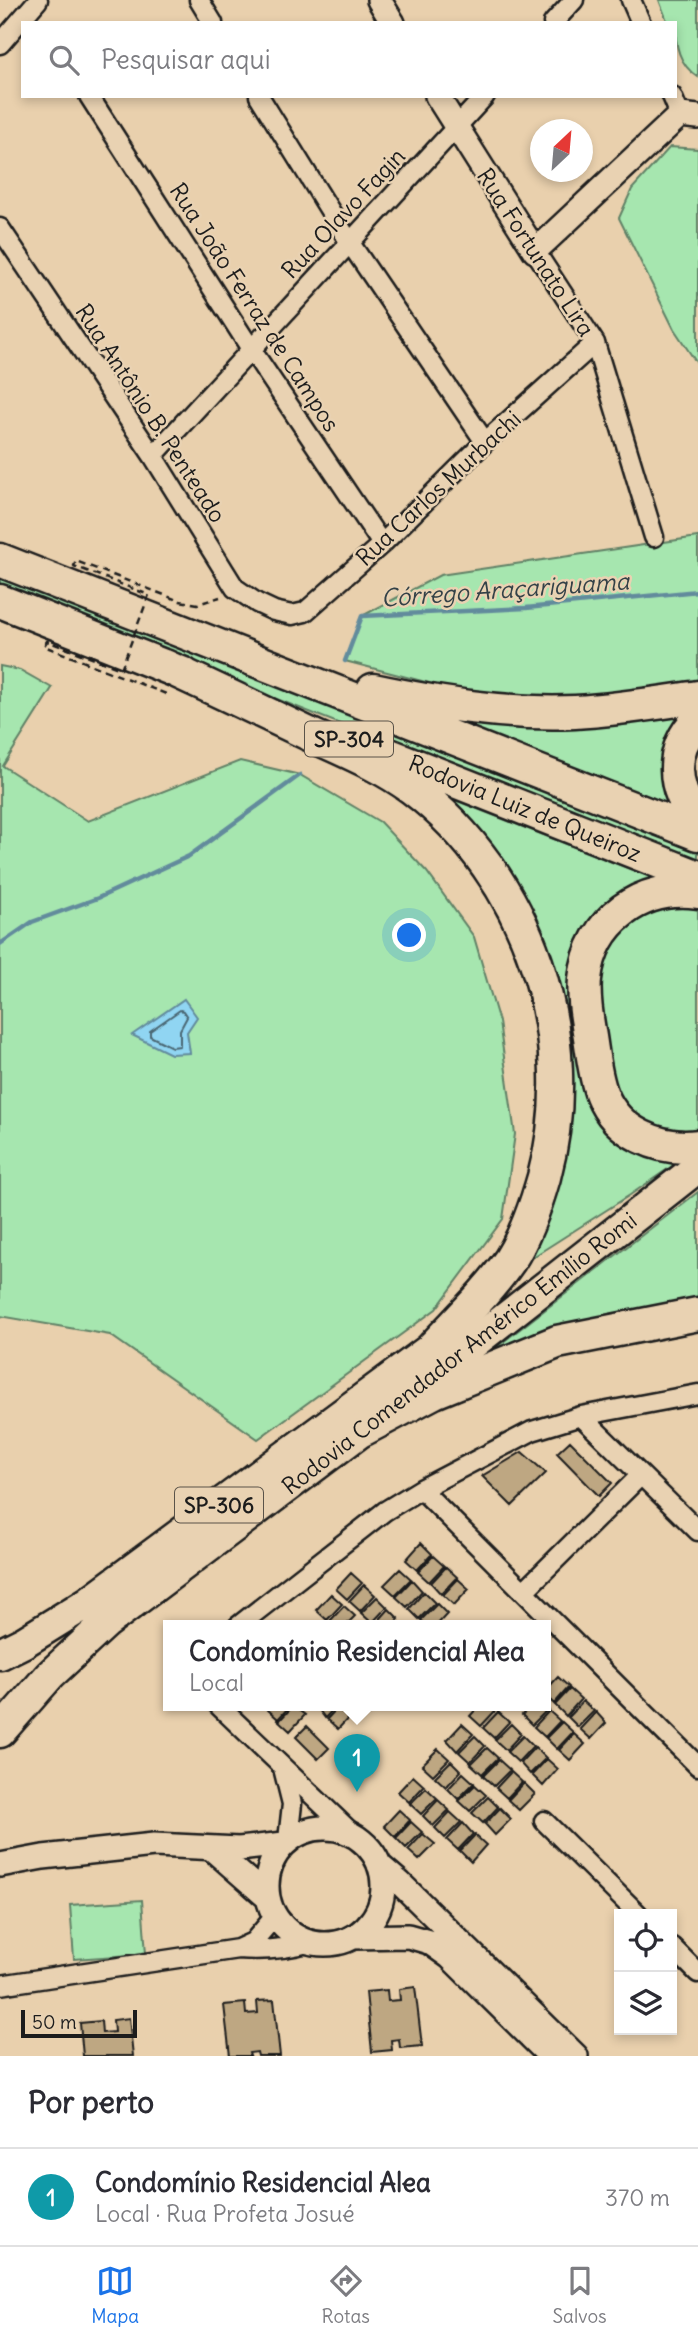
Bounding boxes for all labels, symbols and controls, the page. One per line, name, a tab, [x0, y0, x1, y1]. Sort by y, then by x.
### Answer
search box	[21, 21, 677, 98]
icon: search	[45, 41, 83, 79]
text: Pesquisar aqui	[101, 43, 270, 76]
north arrow	[530, 119, 593, 182]
street label: Rua Olavo Fagin	[275, 142, 411, 284]
street label: Rua Fortunato Lira	[471, 163, 601, 341]
street label: Rua João Ferraz de Campos	[164, 177, 346, 437]
street label: Rua Antônio B. Penteado	[69, 298, 233, 528]
street label: Rua Carlos Murbachi	[349, 404, 527, 572]
water label: Córrego Araçariguama	[380, 565, 631, 613]
road number: SP-304	[305, 722, 393, 756]
street label: Rodovia Luiz de Queiroz	[404, 748, 646, 868]
your location	[392, 918, 426, 952]
street label: Rodovia Comendador Américo Emílio Romi	[276, 1205, 642, 1501]
road number: SP-306	[175, 1488, 263, 1522]
popup	[163, 1620, 551, 1711]
text: Condomínio Residencial Alea	[189, 1635, 525, 1668]
text: Local	[189, 1668, 244, 1697]
pin: 1	[334, 1734, 380, 1792]
map controls	[614, 1909, 677, 2035]
button: locate	[614, 1909, 677, 1972]
button: layers	[614, 1972, 677, 2035]
scale bar	[21, 2007, 136, 2039]
text: 50 m	[32, 2010, 77, 2034]
text: Por perto	[28, 2083, 154, 2121]
text: Condomínio Residencial Alea	[95, 2166, 431, 2199]
text: 1	[46, 2183, 56, 2212]
text: 370 m	[605, 2183, 670, 2212]
text: Local · Rua Profeta Josué	[95, 2199, 355, 2228]
tab: Mapa	[91, 2262, 139, 2328]
tab: Rotas	[322, 2262, 370, 2328]
tab: Salvos	[553, 2262, 607, 2328]

